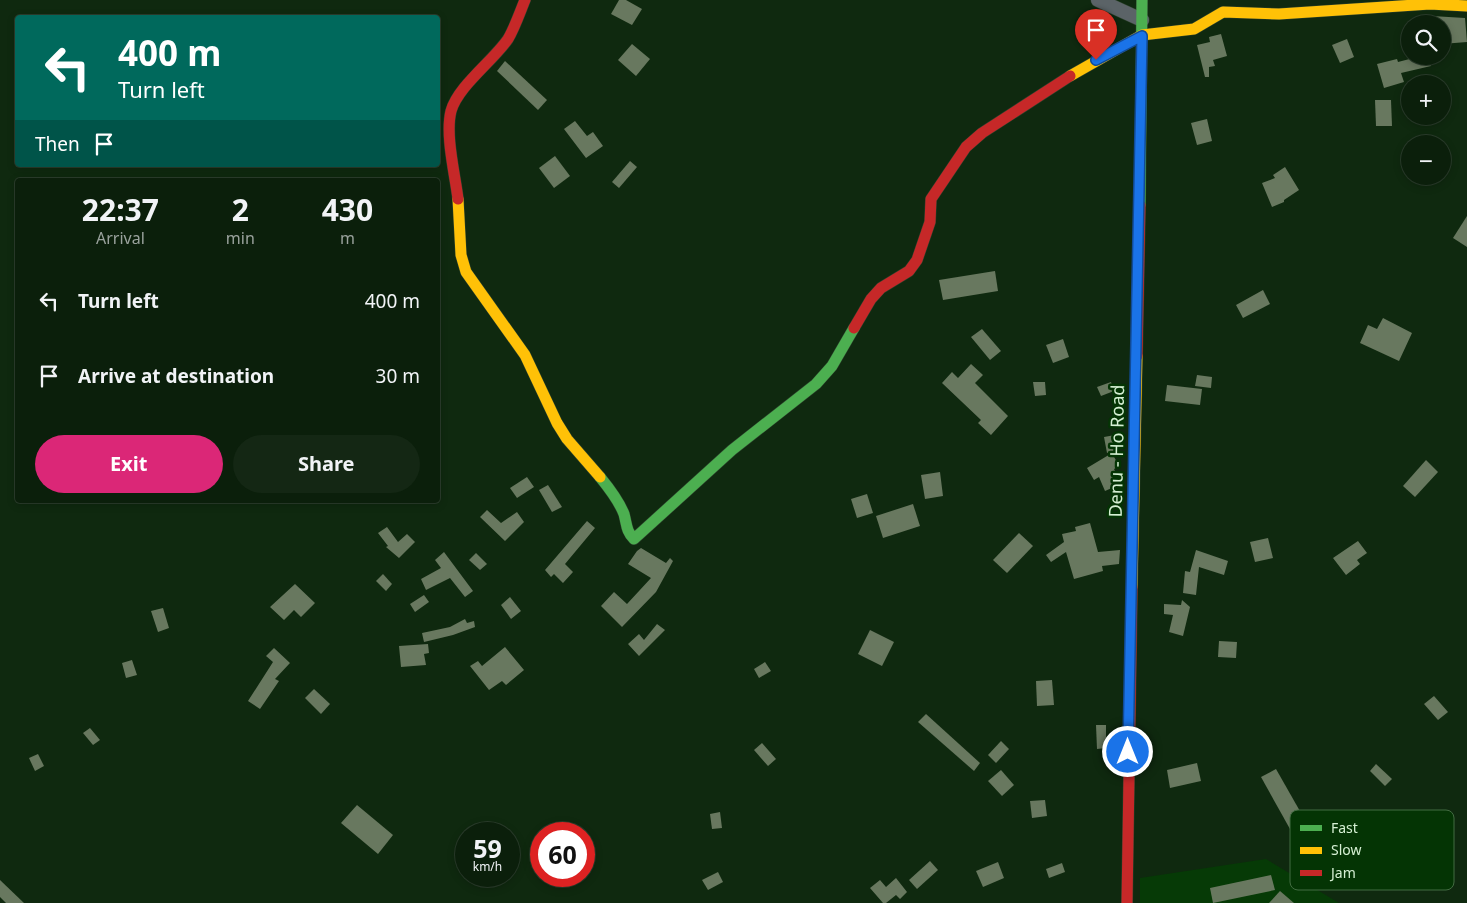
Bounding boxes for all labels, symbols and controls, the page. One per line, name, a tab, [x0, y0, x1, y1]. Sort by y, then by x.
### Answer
pin	[1075, 9, 1117, 60]
map controls	[1401, 15, 1451, 185]
button: search	[1401, 15, 1451, 65]
icon: arrive	[1082, 16, 1110, 44]
text: 400 m	[118, 29, 221, 76]
icon: left	[35, 35, 100, 100]
text: Turn left	[118, 74, 205, 104]
button: +	[1401, 75, 1451, 125]
icon: arrive	[90, 130, 118, 158]
text: Then	[35, 131, 80, 157]
button: −	[1401, 135, 1451, 185]
text: 22:37	[82, 189, 159, 230]
text: 2	[232, 189, 249, 230]
text: 430	[322, 189, 373, 230]
text: Arrival	[96, 227, 145, 249]
text: min	[226, 227, 255, 249]
text: m	[340, 227, 355, 249]
icon: left	[35, 287, 63, 315]
text: Turn left	[78, 288, 159, 314]
text: 400 m	[365, 288, 420, 314]
icon: arrive	[35, 362, 63, 390]
text: Arrive at destination	[78, 363, 274, 389]
text: 30 m	[376, 363, 420, 389]
street label: Denu - Ho Road	[1103, 384, 1129, 518]
button: Exit	[35, 435, 223, 493]
button: Share	[233, 435, 420, 493]
position arrow	[1101, 725, 1153, 777]
legend	[1290, 810, 1454, 890]
text: Fast	[1331, 818, 1358, 837]
speed limit sign: 60	[530, 822, 595, 887]
text: 59	[473, 831, 502, 865]
text: Slow	[1331, 840, 1362, 859]
text: km/h	[473, 858, 502, 875]
text: Jam	[1329, 863, 1356, 882]

